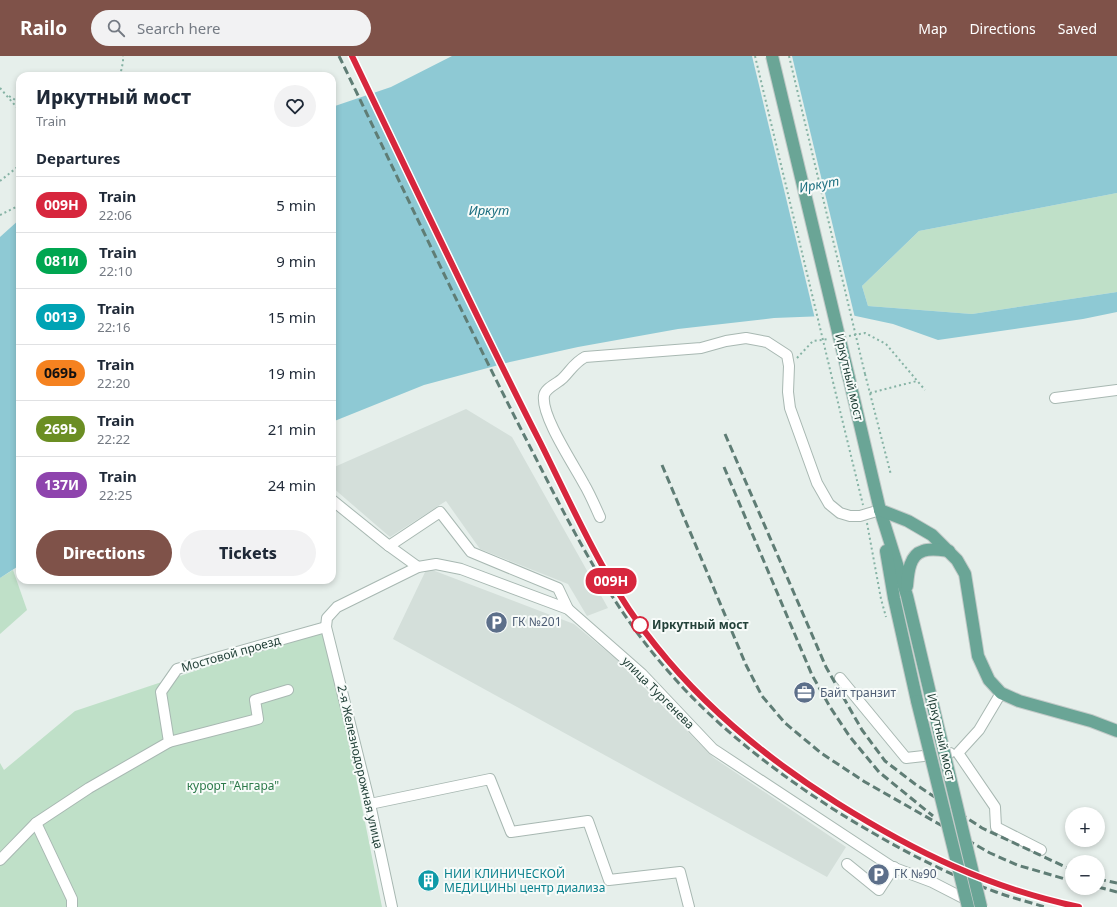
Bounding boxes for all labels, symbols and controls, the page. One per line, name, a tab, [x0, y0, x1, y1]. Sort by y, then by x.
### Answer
search box	[91, 10, 371, 46]
text: Railo	[20, 15, 67, 41]
icon: search	[105, 17, 127, 39]
text: Search here	[137, 18, 221, 38]
text: Map	[918, 19, 947, 38]
text: Directions	[969, 19, 1036, 38]
text: Saved	[1058, 19, 1097, 38]
text: Иркутный мост	[36, 84, 191, 110]
button: heart	[274, 85, 316, 127]
text: Train	[36, 112, 66, 130]
text: Departures	[36, 148, 120, 168]
water label: Иркут	[797, 172, 841, 196]
text: Train	[99, 186, 136, 206]
text: 009Н	[44, 195, 79, 214]
text: 5 min	[276, 195, 316, 215]
water label: Иркут	[469, 201, 509, 219]
text: 22:06	[99, 206, 132, 224]
text: Train	[99, 242, 137, 262]
text: 081И	[44, 251, 79, 270]
text: 9 min	[276, 251, 316, 271]
text: 22:10	[99, 262, 132, 280]
text: Train	[97, 298, 135, 318]
text: 001Э	[44, 307, 77, 326]
text: 15 min	[268, 307, 316, 327]
text: 22:16	[97, 318, 130, 336]
street label: Иркутный мост	[831, 331, 868, 423]
text: Train	[97, 354, 135, 374]
text: 069Ь	[44, 363, 77, 382]
text: 19 min	[268, 363, 316, 383]
text: 22:20	[97, 374, 130, 392]
text: Train	[97, 410, 135, 430]
text: 269Ь	[44, 419, 77, 438]
text: 21 min	[268, 419, 316, 439]
text: 22:22	[97, 430, 130, 448]
text: Train	[99, 466, 137, 486]
text: 137И	[44, 475, 79, 494]
text: 24 min	[268, 475, 316, 495]
text: 22:25	[99, 486, 132, 504]
button: Directions	[36, 530, 172, 576]
button: Tickets	[180, 530, 316, 576]
line badge: 009Н	[583, 568, 639, 594]
text: 009Н	[594, 571, 628, 590]
parking icon: ГК №201	[483, 609, 509, 635]
place label: ГК №201	[512, 613, 562, 630]
marker: Иркутный мост	[631, 616, 649, 634]
place label: Иркутный мост	[652, 616, 749, 633]
street label: Мостовой проезд	[179, 631, 283, 676]
street label: улица Тургенева	[618, 653, 698, 733]
office icon: Байт транзит	[792, 680, 818, 706]
street label: 2-я Железнодорожная улица	[333, 683, 388, 851]
place label: Байт транзит	[820, 684, 896, 701]
street label: Иркутный мост	[923, 691, 960, 783]
park label: курорт "Ангара"	[187, 777, 279, 794]
map controls	[1065, 807, 1105, 895]
button: +	[1065, 807, 1105, 847]
button: −	[1065, 855, 1105, 895]
parking icon: ГК №90	[866, 861, 892, 887]
place label: НИИ КЛИНИЧЕСКОЙ МЕДИЦИНЫ центр диализа	[444, 865, 605, 896]
place label: ГК №90	[894, 865, 937, 882]
building icon: НИИ КЛИНИЧЕСКОЙ МЕДИЦИНЫ центр диализа	[415, 868, 441, 894]

